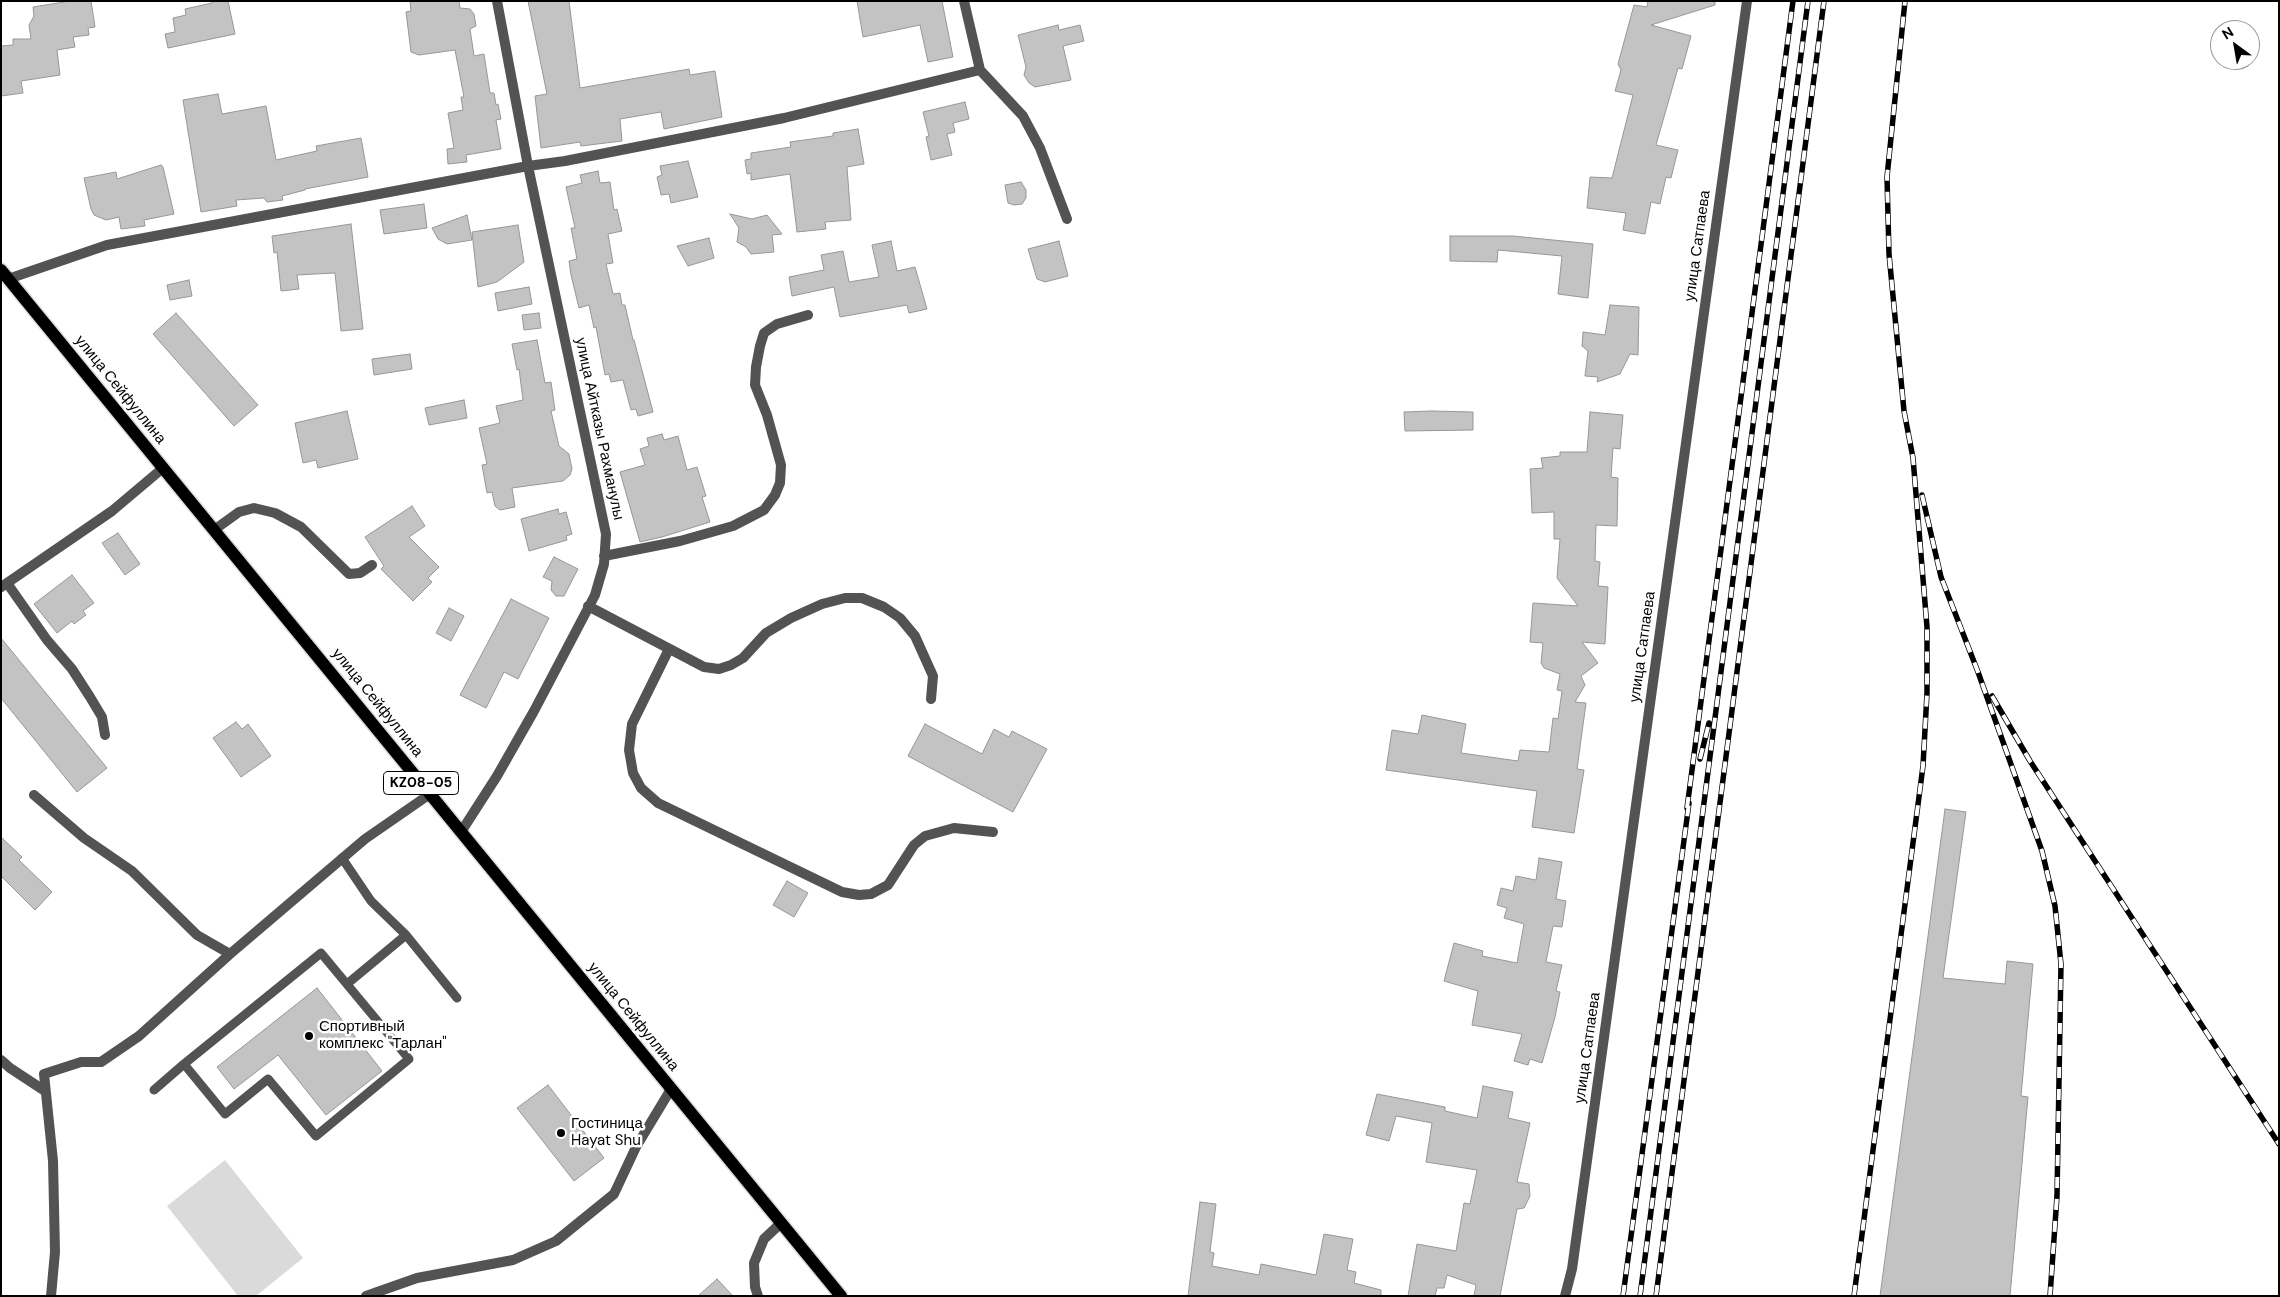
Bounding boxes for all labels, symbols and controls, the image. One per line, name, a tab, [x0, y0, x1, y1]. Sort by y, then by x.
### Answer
north arrow	[2210, 20, 2260, 70]
text: N	[2218, 23, 2237, 43]
street label: улица Сатпаева	[1681, 189, 1715, 303]
street label: улица Сейфуллина	[71, 332, 169, 448]
street label: улица Айтказы Рахманулы	[571, 336, 627, 522]
street label: улица Сатпаева	[1626, 590, 1660, 704]
street label: улица Сейфуллина	[328, 645, 426, 761]
road number: KZ08-05	[384, 771, 458, 794]
street label: улица Сейфуллина	[584, 959, 682, 1075]
street label: улица Сатпаева	[1571, 991, 1605, 1105]
place label: Спортивный комплекс "Тарлан"	[319, 1018, 447, 1053]
marker: Спортивный комплекс "Тарлан"	[303, 1030, 315, 1042]
place label: Гостиница Hayat Shu	[571, 1115, 643, 1150]
marker: Гостиница Hayat Shu	[555, 1127, 567, 1139]

